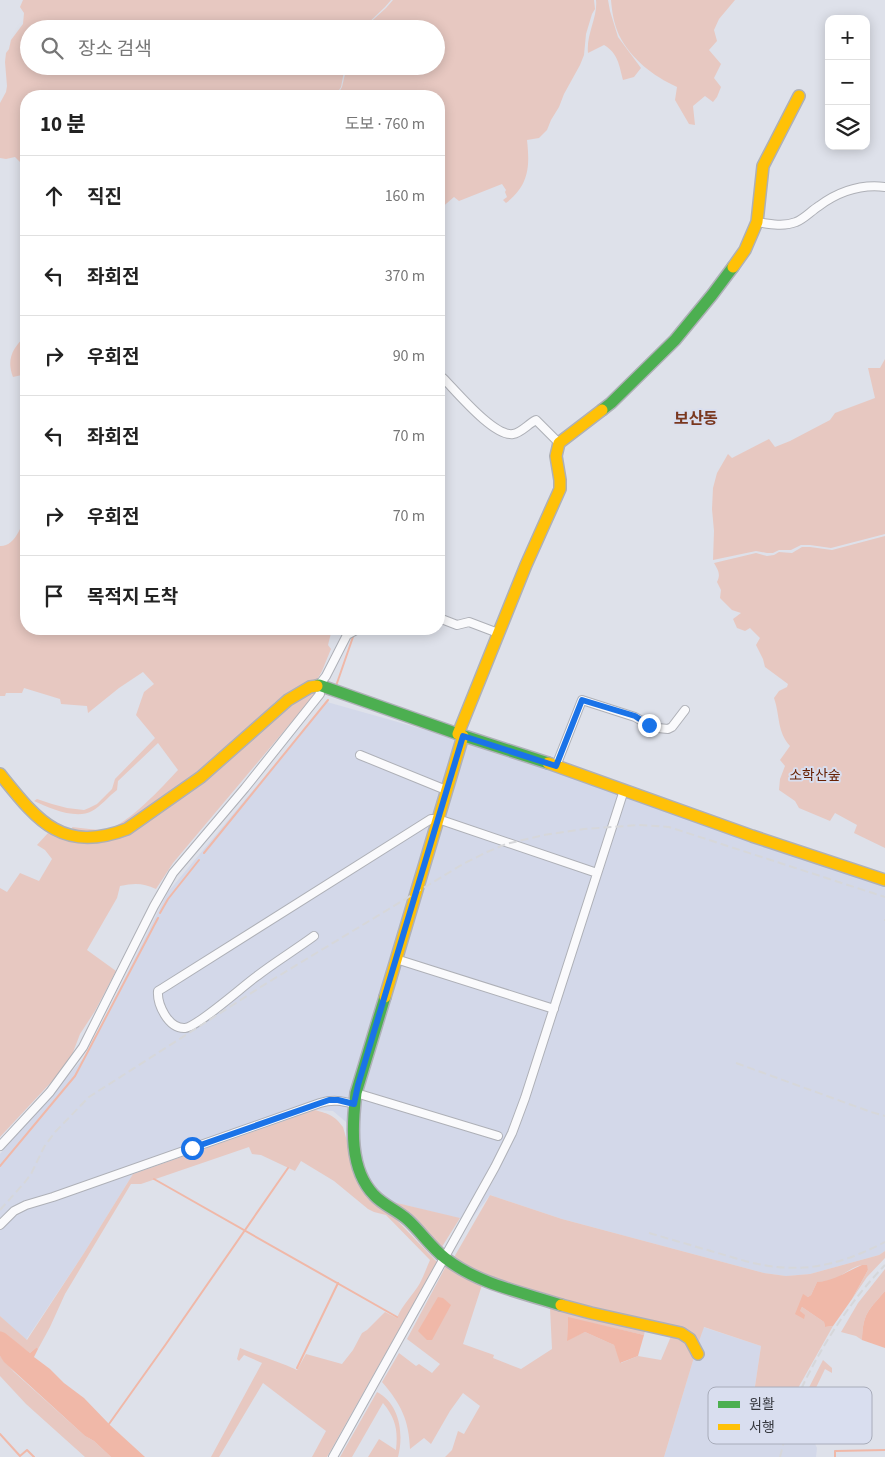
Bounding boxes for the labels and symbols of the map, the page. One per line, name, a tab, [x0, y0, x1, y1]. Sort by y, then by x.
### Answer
district label: 보산동	[674, 408, 718, 430]
route end	[638, 714, 661, 737]
park label: 소학산숲	[789, 766, 841, 786]
route start	[181, 1137, 204, 1160]
legend	[708, 1387, 872, 1444]
text: 원활	[749, 1395, 775, 1415]
text: 서행	[749, 1418, 775, 1438]

